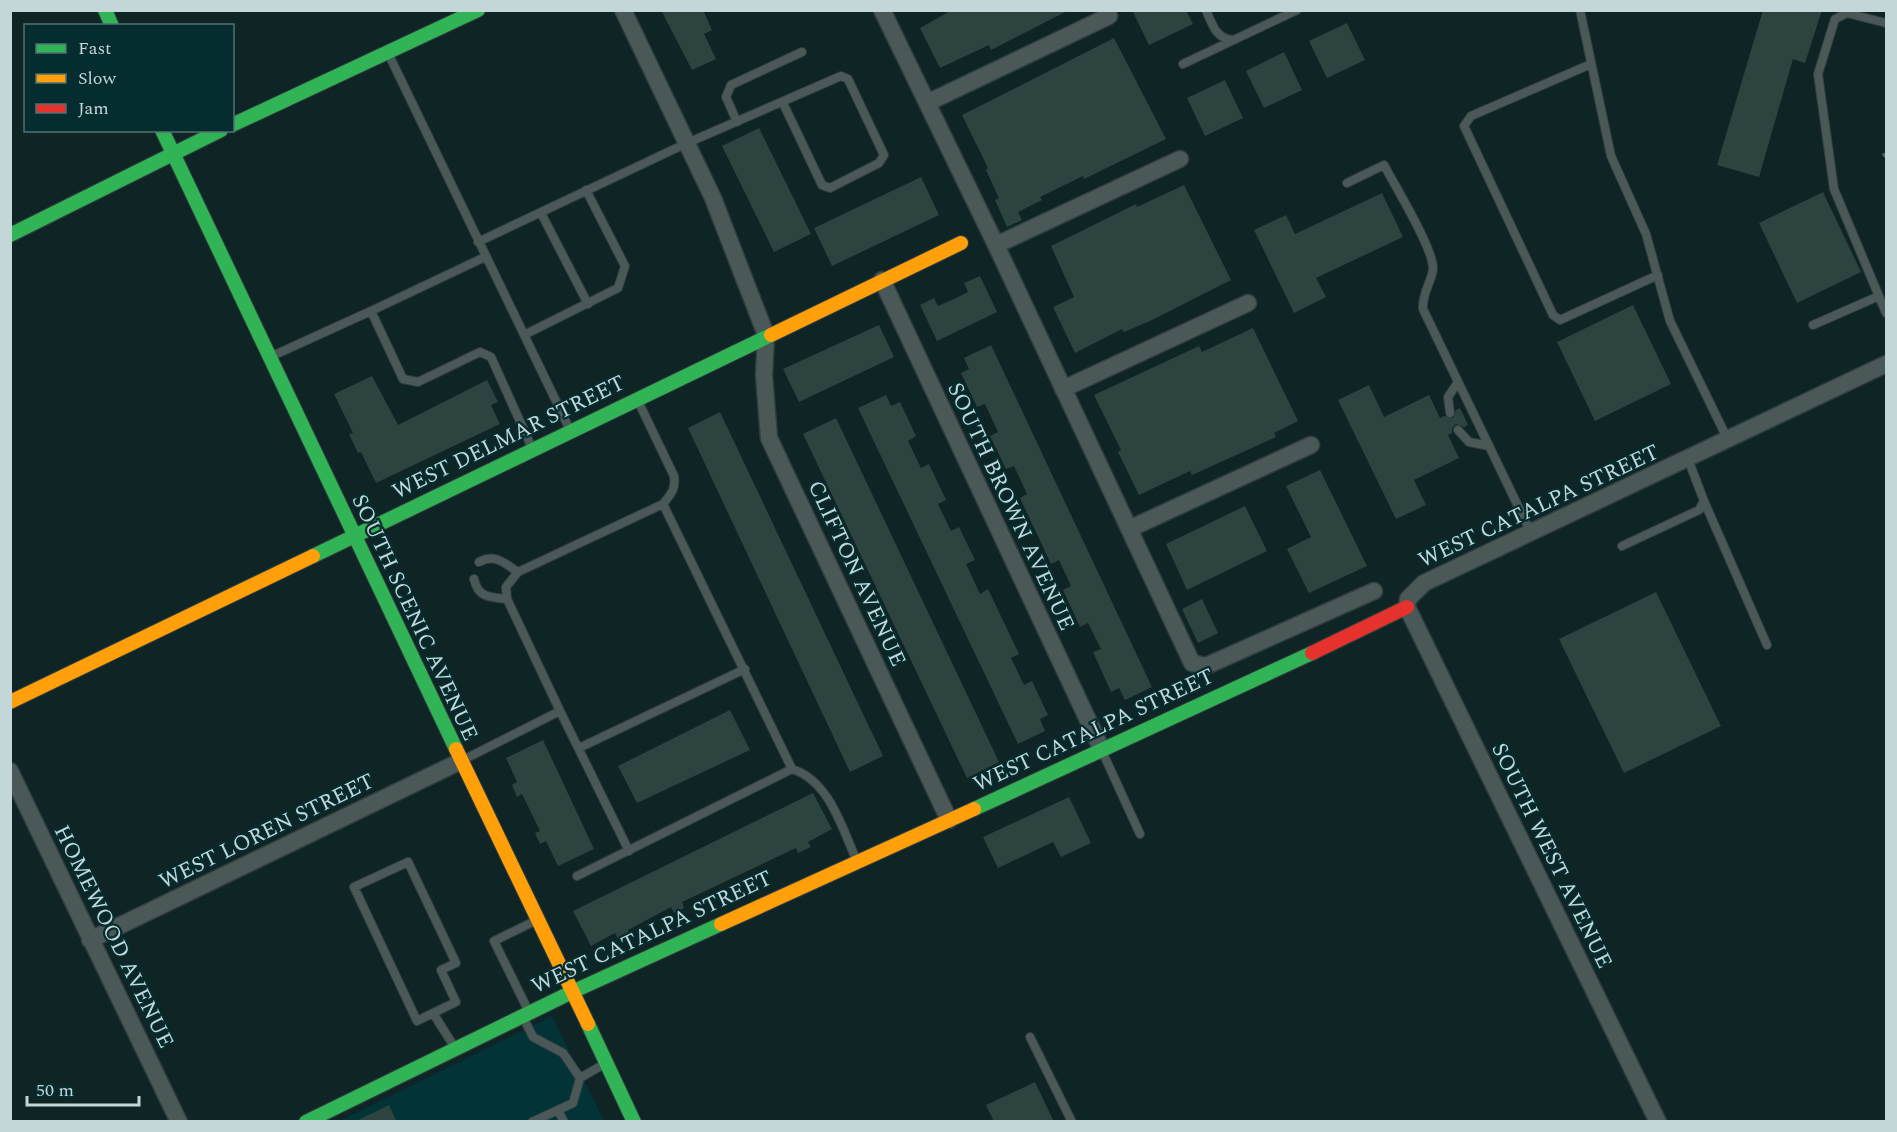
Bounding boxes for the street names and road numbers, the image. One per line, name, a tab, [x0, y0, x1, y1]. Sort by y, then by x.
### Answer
street label: WEST DELMAR STREET	[387, 367, 631, 508]
street label: SOUTH BROWN AVENUE	[938, 377, 1083, 636]
street label: WEST CATALPA STREET	[1413, 436, 1665, 577]
street label: CLIFTON AVENUE	[799, 475, 914, 672]
street label: SOUTH SCENIC AVENUE	[343, 489, 486, 747]
street label: WEST CATALPA STREET	[968, 660, 1220, 801]
street label: SOUTH WEST AVENUE	[1483, 737, 1621, 974]
street label: WEST LOREN STREET	[153, 765, 380, 898]
street label: HOMEWOOD AVENUE	[45, 819, 182, 1054]
street label: WEST CATALPA STREET	[526, 862, 778, 1003]

